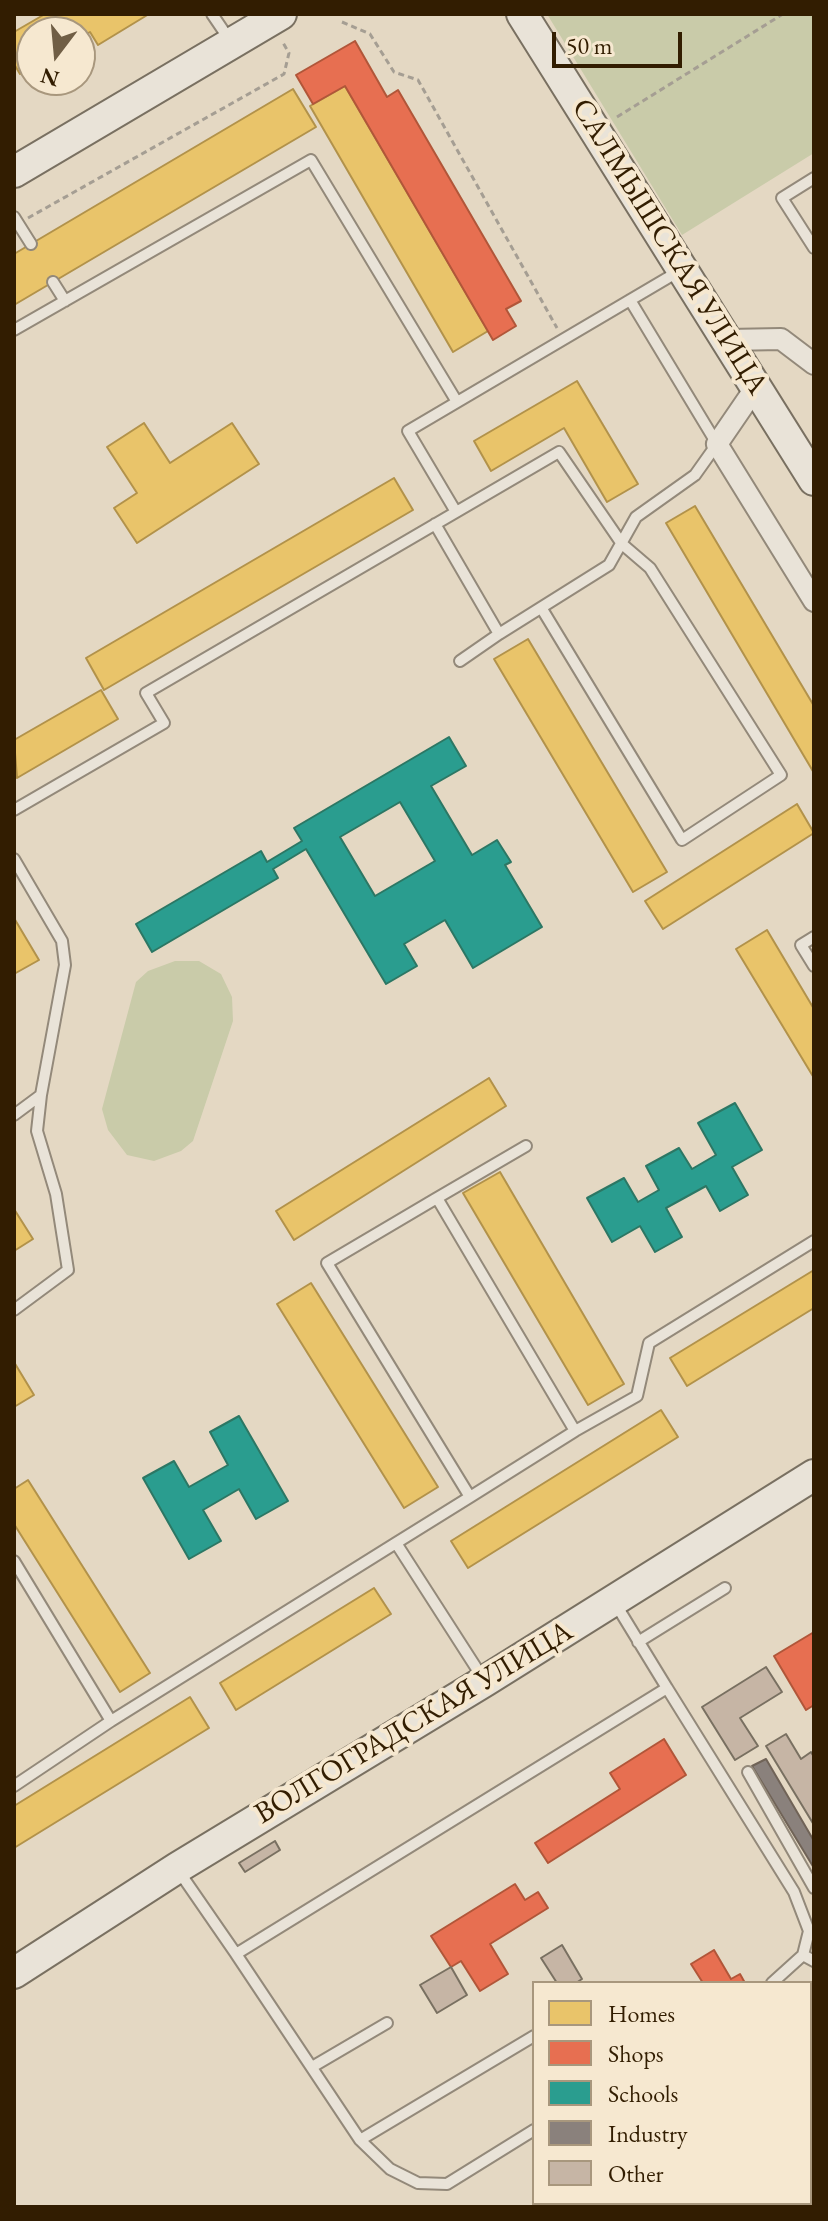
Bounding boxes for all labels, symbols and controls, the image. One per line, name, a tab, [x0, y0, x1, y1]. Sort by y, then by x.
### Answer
north arrow	[16, 16, 96, 96]
scale bar	[556, 16, 686, 66]
text: 50 m	[566, 30, 613, 61]
text: N	[37, 61, 62, 94]
street label: САЛМЫШСКАЯ УЛИЦА	[563, 92, 775, 402]
street label: ВОЛГОГРАДСКАЯ УЛИЦА	[248, 1614, 580, 1832]
legend	[532, 1981, 812, 2205]
text: Homes	[608, 1998, 675, 2029]
text: Shops	[608, 2038, 664, 2069]
text: Schools	[608, 2078, 678, 2109]
text: Industry	[608, 2118, 687, 2149]
text: Other	[608, 2158, 664, 2189]

